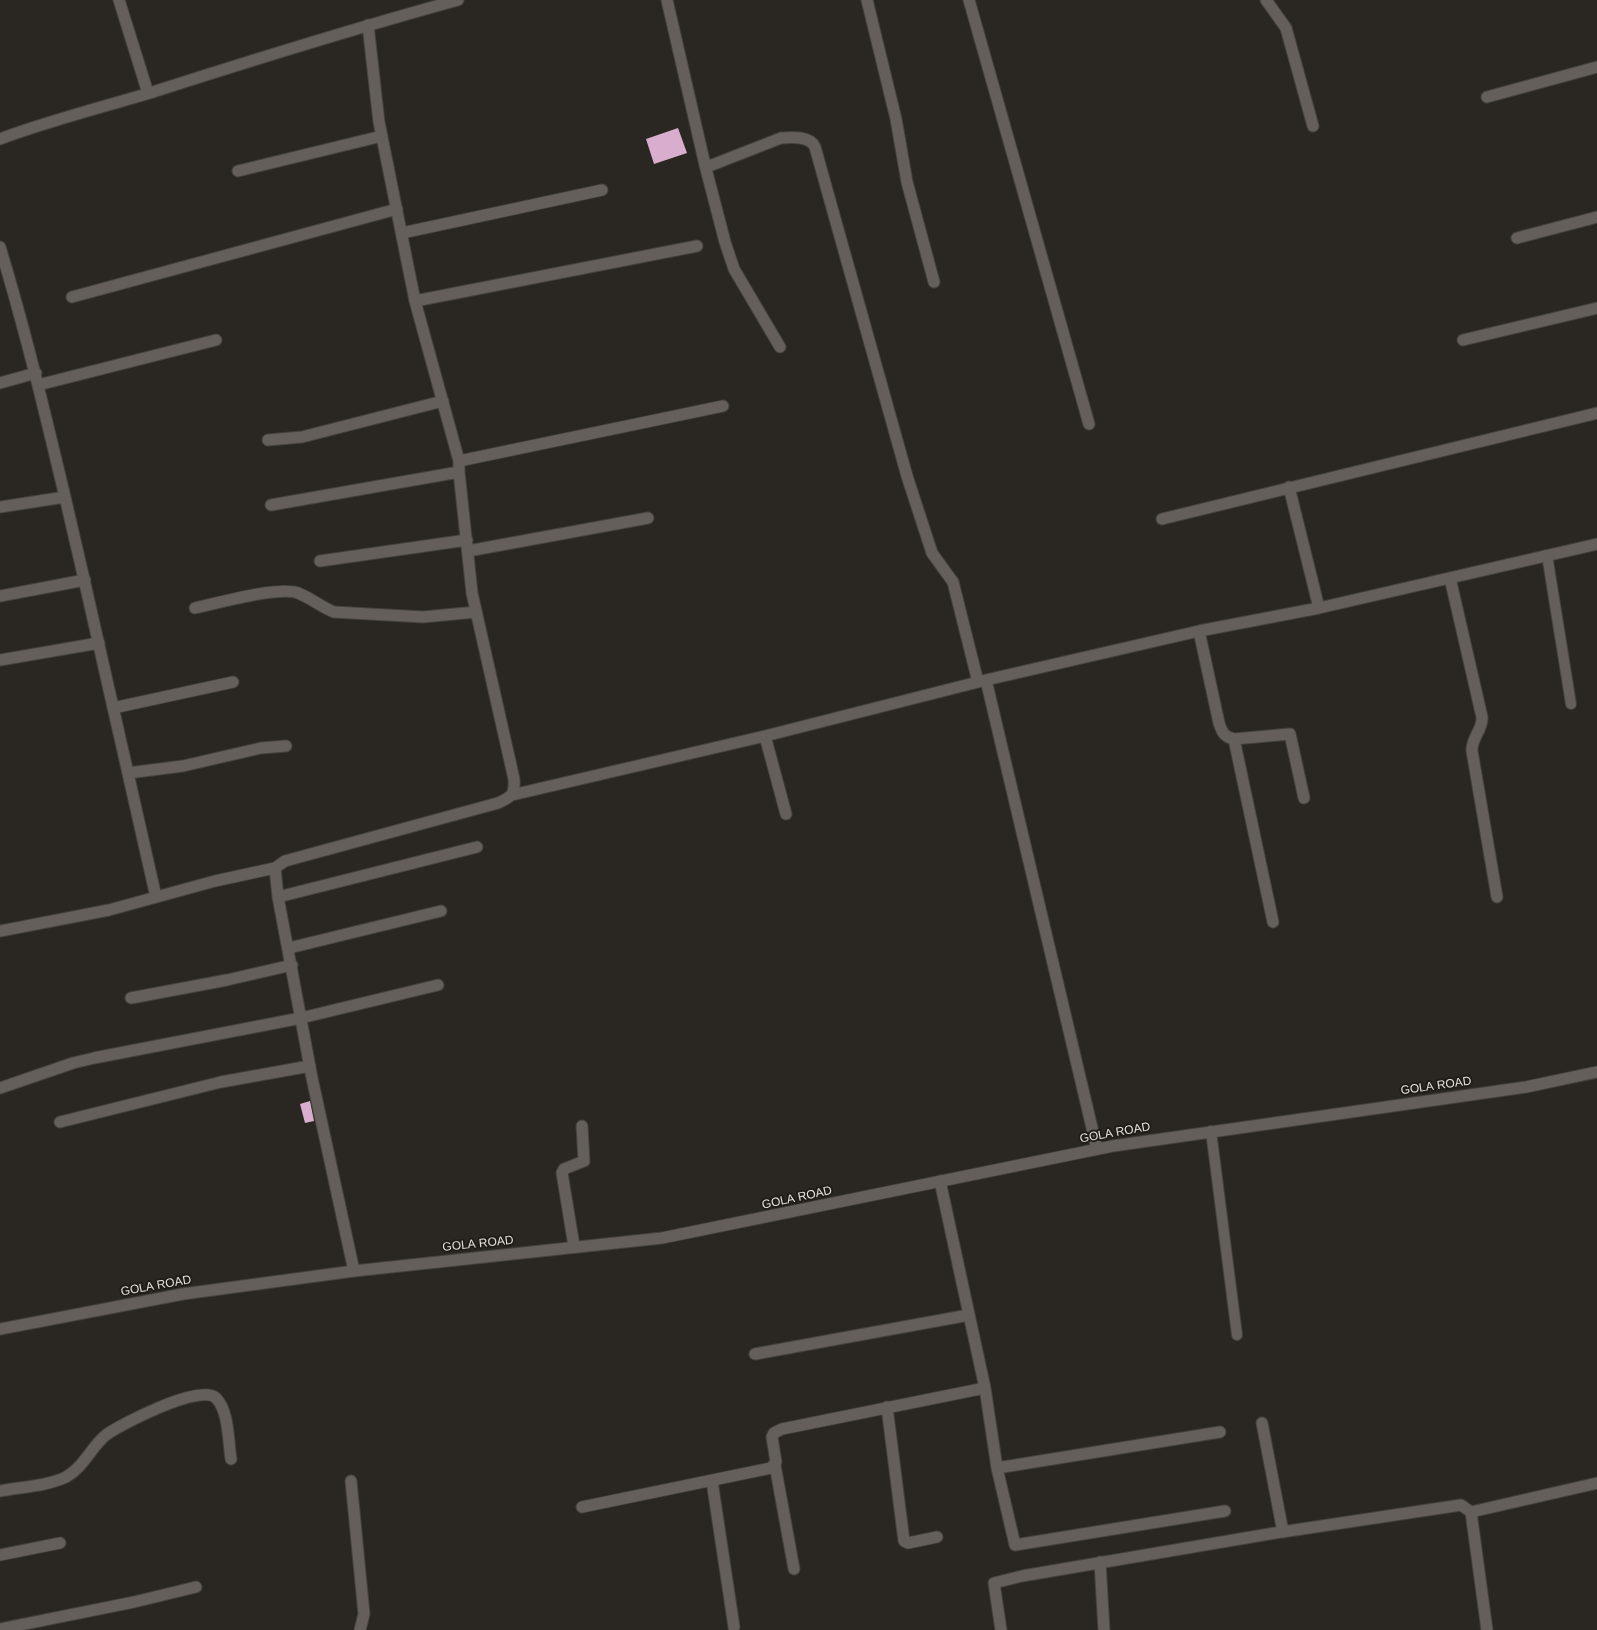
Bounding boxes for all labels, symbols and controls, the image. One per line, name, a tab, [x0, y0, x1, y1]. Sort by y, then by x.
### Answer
street label: GOLA ROAD	[1400, 1074, 1472, 1098]
street label: GOLA ROAD	[1079, 1120, 1151, 1146]
street label: GOLA ROAD	[761, 1184, 833, 1212]
street label: GOLA ROAD	[442, 1233, 514, 1255]
street label: GOLA ROAD	[120, 1273, 192, 1299]

